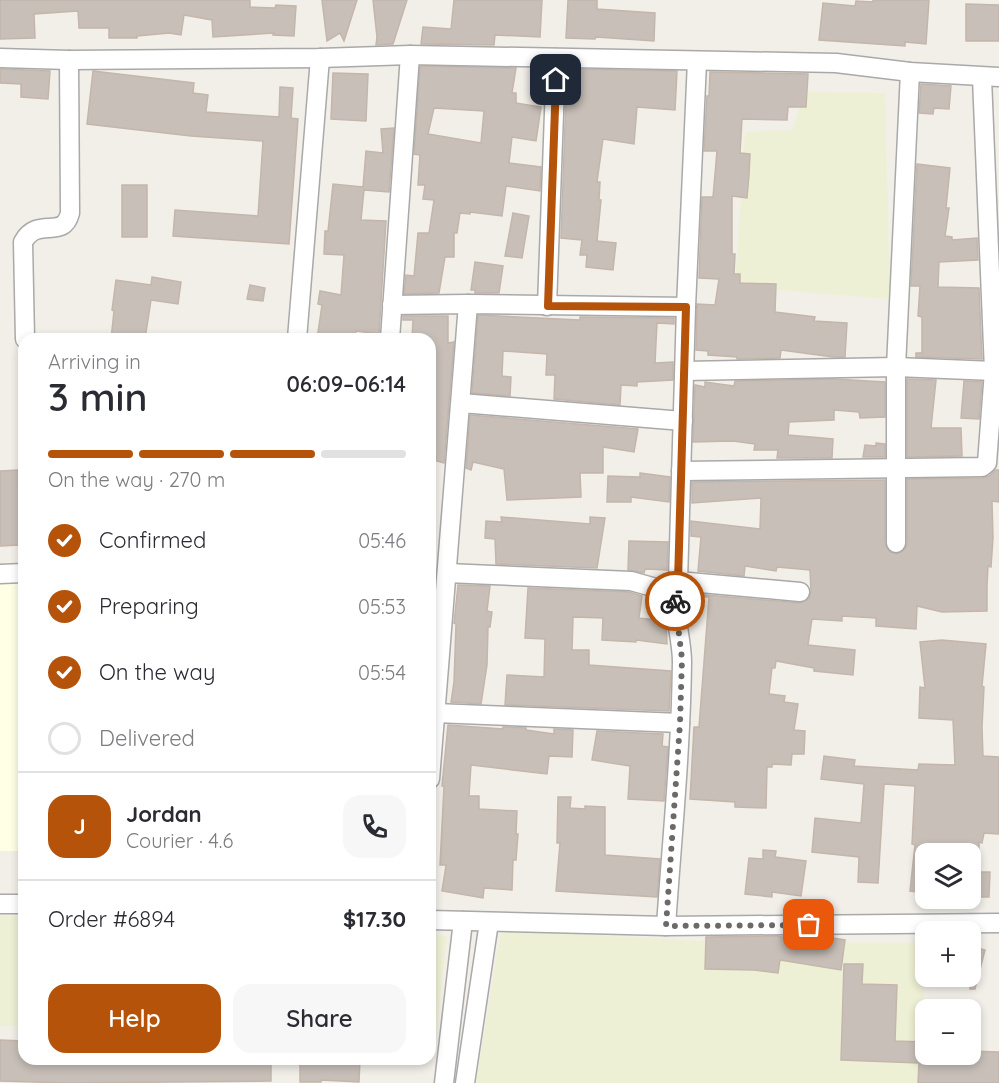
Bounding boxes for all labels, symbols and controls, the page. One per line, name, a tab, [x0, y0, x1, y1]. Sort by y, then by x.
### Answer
pin	[530, 54, 581, 105]
icon: home	[539, 63, 572, 96]
text: Arriving in	[48, 349, 141, 374]
text: 06:09–06:14	[286, 370, 406, 398]
text: 3 min	[48, 372, 147, 421]
text: On the way · 270 m	[48, 467, 225, 492]
icon: check	[48, 524, 81, 557]
text: Confirmed	[99, 526, 206, 554]
text: 05:46	[358, 528, 406, 553]
courier	[645, 571, 705, 631]
icon: bike	[659, 585, 692, 618]
icon: check	[48, 590, 81, 623]
text: Preparing	[99, 592, 199, 620]
text: 05:53	[358, 594, 406, 619]
icon: check	[48, 656, 81, 689]
text: On the way	[99, 658, 215, 686]
text: 05:54	[358, 660, 406, 685]
text: Delivered	[99, 724, 195, 752]
button: phone	[343, 795, 406, 858]
text: Jordan	[126, 800, 202, 828]
text: J	[73, 812, 86, 840]
text: Courier · 4.6	[126, 828, 233, 853]
map controls	[915, 843, 981, 1065]
button: layers	[915, 843, 981, 909]
pin	[783, 899, 834, 950]
text: Order #6894	[48, 905, 175, 933]
text: $17.30	[343, 905, 406, 933]
icon: bag	[792, 908, 825, 941]
button: +	[915, 921, 981, 987]
button: Help	[48, 984, 221, 1053]
button: Share	[233, 984, 406, 1053]
button: −	[915, 999, 981, 1065]

